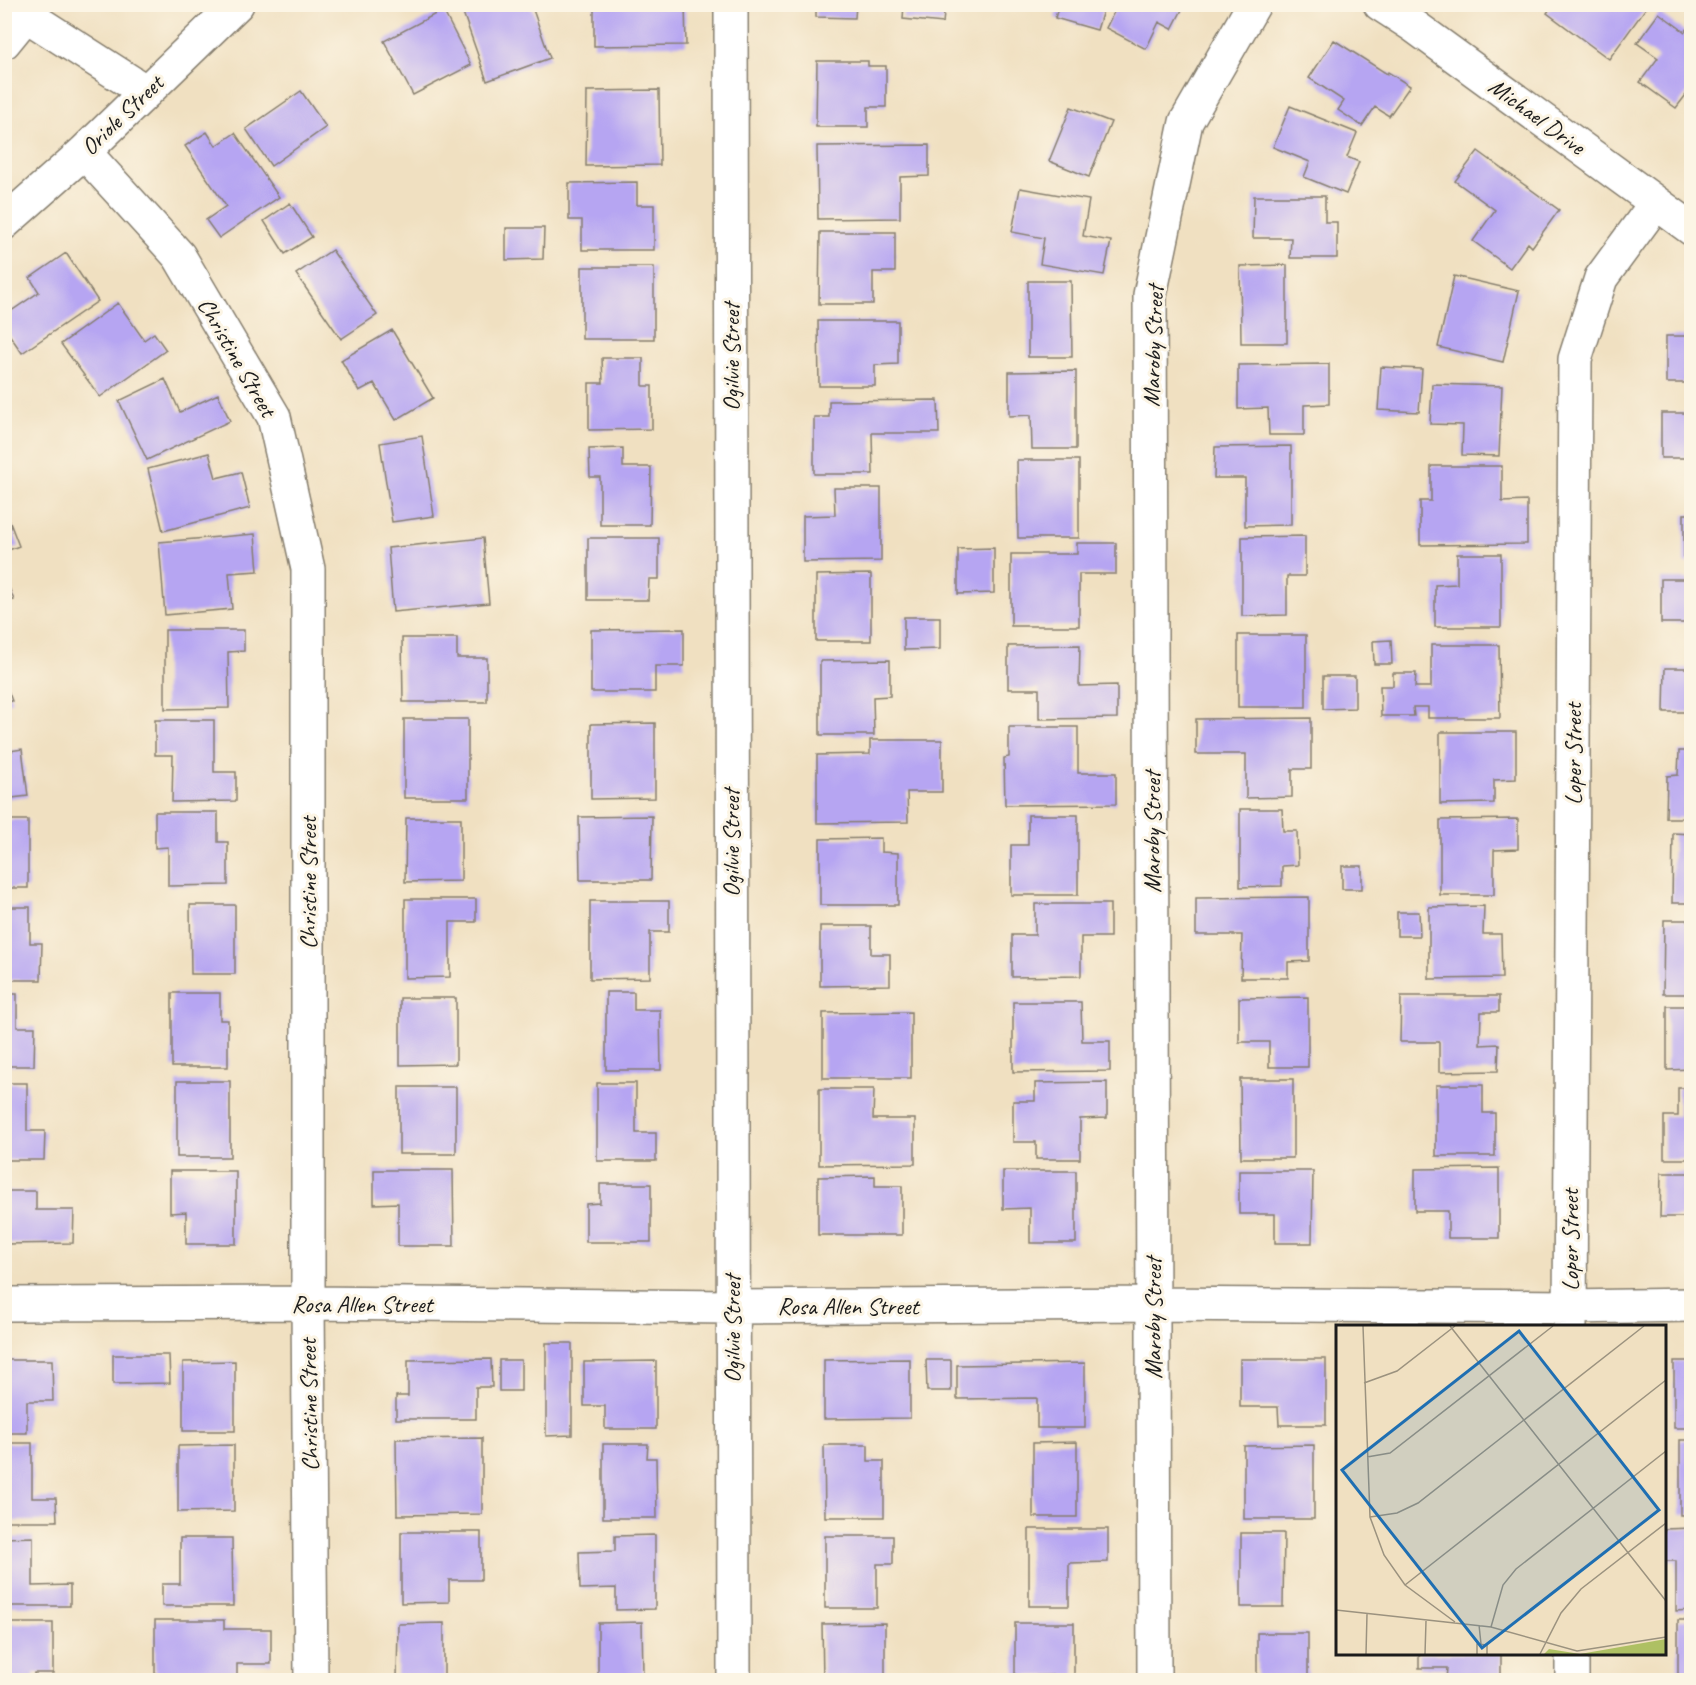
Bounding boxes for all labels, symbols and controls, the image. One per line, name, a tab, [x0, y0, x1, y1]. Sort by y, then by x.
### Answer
street label: Oriole Street	[75, 67, 171, 162]
street label: Michael Drive	[1483, 71, 1593, 162]
street label: Maroby Street	[1136, 282, 1170, 407]
street label: Christine Street	[191, 292, 284, 424]
street label: Ogilvie Street	[716, 300, 746, 411]
street label: Loper Street	[1558, 701, 1588, 805]
street label: Maroby Street	[1137, 768, 1167, 893]
street label: Ogilvie Street	[716, 786, 746, 897]
street label: Christine Street	[293, 815, 323, 949]
street label: Loper Street	[1555, 1187, 1585, 1291]
street label: Maroby Street	[1138, 1254, 1168, 1379]
street label: Ogilvie Street	[717, 1272, 747, 1383]
street label: Rosa Allen Street	[291, 1289, 435, 1319]
street label: Rosa Allen Street	[777, 1291, 921, 1321]
inset map	[1336, 1325, 1666, 1655]
street label: Christine Street	[293, 1336, 325, 1471]

